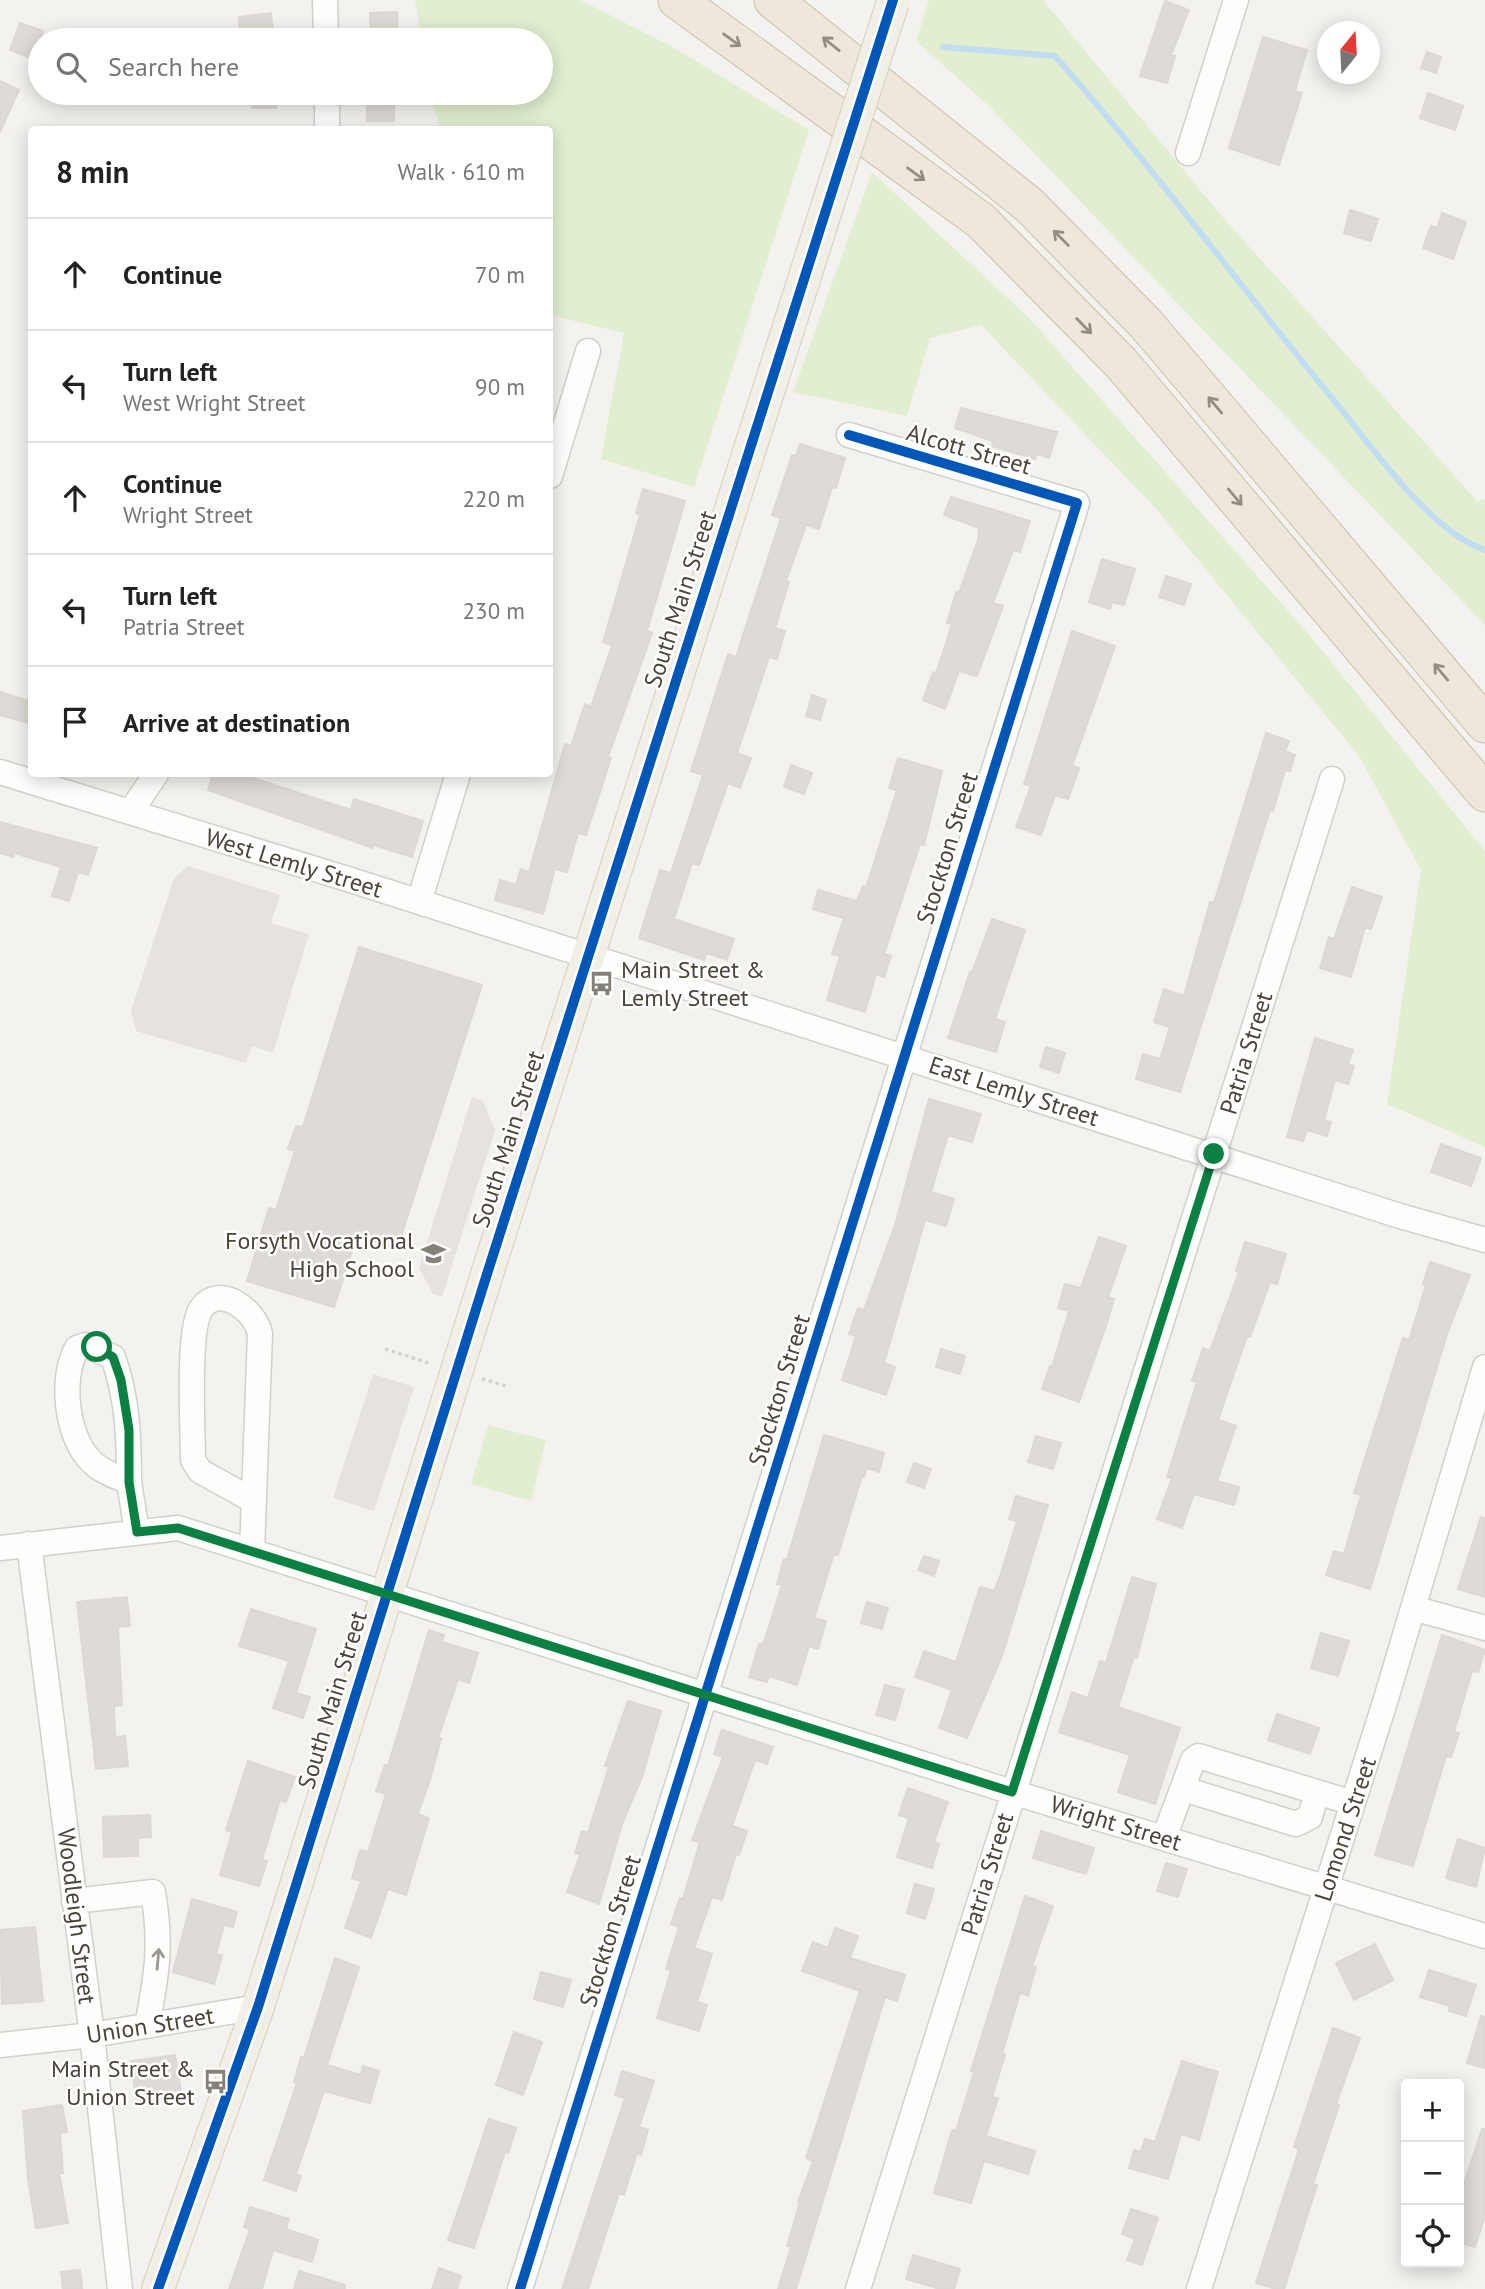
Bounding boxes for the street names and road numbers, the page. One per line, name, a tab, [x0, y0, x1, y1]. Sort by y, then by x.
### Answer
street label: Alcott Street	[903, 416, 1035, 482]
street label: South Main Street	[637, 507, 723, 691]
street label: Stockton Street	[909, 768, 985, 928]
street label: West Lemly Street	[202, 821, 386, 905]
street label: Patria Street	[1213, 988, 1279, 1118]
street label: South Main Street	[465, 1047, 551, 1231]
street label: East Lemly Street	[925, 1049, 1103, 1133]
street label: Stockton Street	[741, 1310, 817, 1470]
street label: South Main Street	[290, 1607, 374, 1793]
street label: Lomond Street	[1307, 1753, 1383, 1905]
street label: Wright Street	[1047, 1788, 1185, 1858]
street label: Patria Street	[954, 1809, 1020, 1939]
street label: Woodleigh Street	[51, 1826, 103, 2006]
street label: Stockton Street	[572, 1851, 648, 2011]
street label: Union Street	[84, 2000, 216, 2050]

